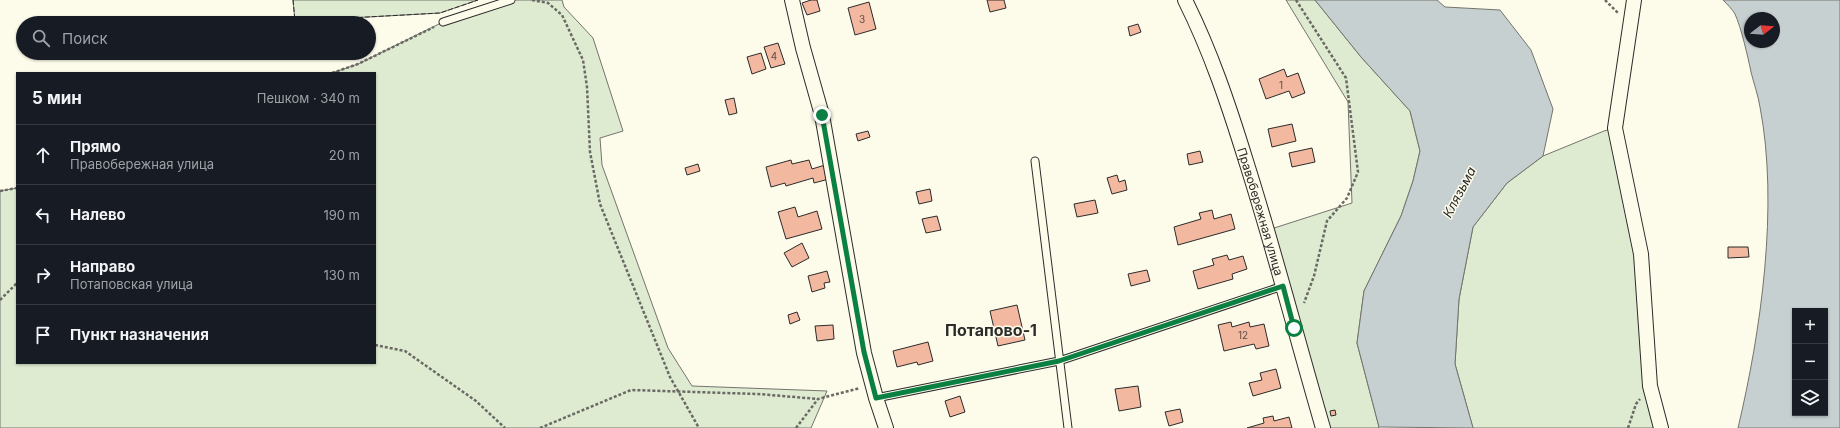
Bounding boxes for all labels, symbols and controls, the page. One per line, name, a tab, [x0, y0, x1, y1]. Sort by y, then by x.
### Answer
north arrow	[1744, 12, 1780, 48]
house number: 3	[859, 13, 865, 25]
search box	[16, 16, 376, 60]
icon: search	[30, 27, 52, 49]
text: Поиск	[62, 29, 108, 48]
house number: 4	[771, 50, 777, 62]
house number: 1	[1279, 79, 1283, 91]
text: 5 мин	[32, 88, 82, 108]
text: Пешком · 340 m	[257, 90, 360, 106]
route end	[813, 106, 831, 124]
text: Прямо	[70, 137, 121, 156]
icon: ahead	[32, 144, 54, 166]
street label: Правобережная улица	[1235, 145, 1287, 277]
text: 20 m	[329, 147, 360, 163]
text: Правобережная улица	[70, 156, 214, 172]
water label: Клязьма	[1439, 164, 1479, 220]
icon: left	[32, 204, 54, 226]
text: Налево	[70, 205, 126, 224]
text: 190 m	[323, 207, 360, 223]
text: Направо	[70, 257, 135, 276]
icon: right	[32, 264, 54, 286]
text: 130 m	[323, 267, 360, 283]
text: Потаповская улица	[70, 276, 193, 292]
map controls	[1792, 308, 1828, 416]
button: +	[1792, 308, 1828, 344]
route start	[1285, 319, 1303, 337]
district label: Потапово-1	[945, 320, 1037, 340]
icon: arrive	[32, 324, 54, 346]
text: Пункт назначения	[70, 325, 209, 344]
house number: 12	[1238, 329, 1248, 341]
button: −	[1792, 344, 1828, 380]
button: layers	[1792, 380, 1828, 416]

